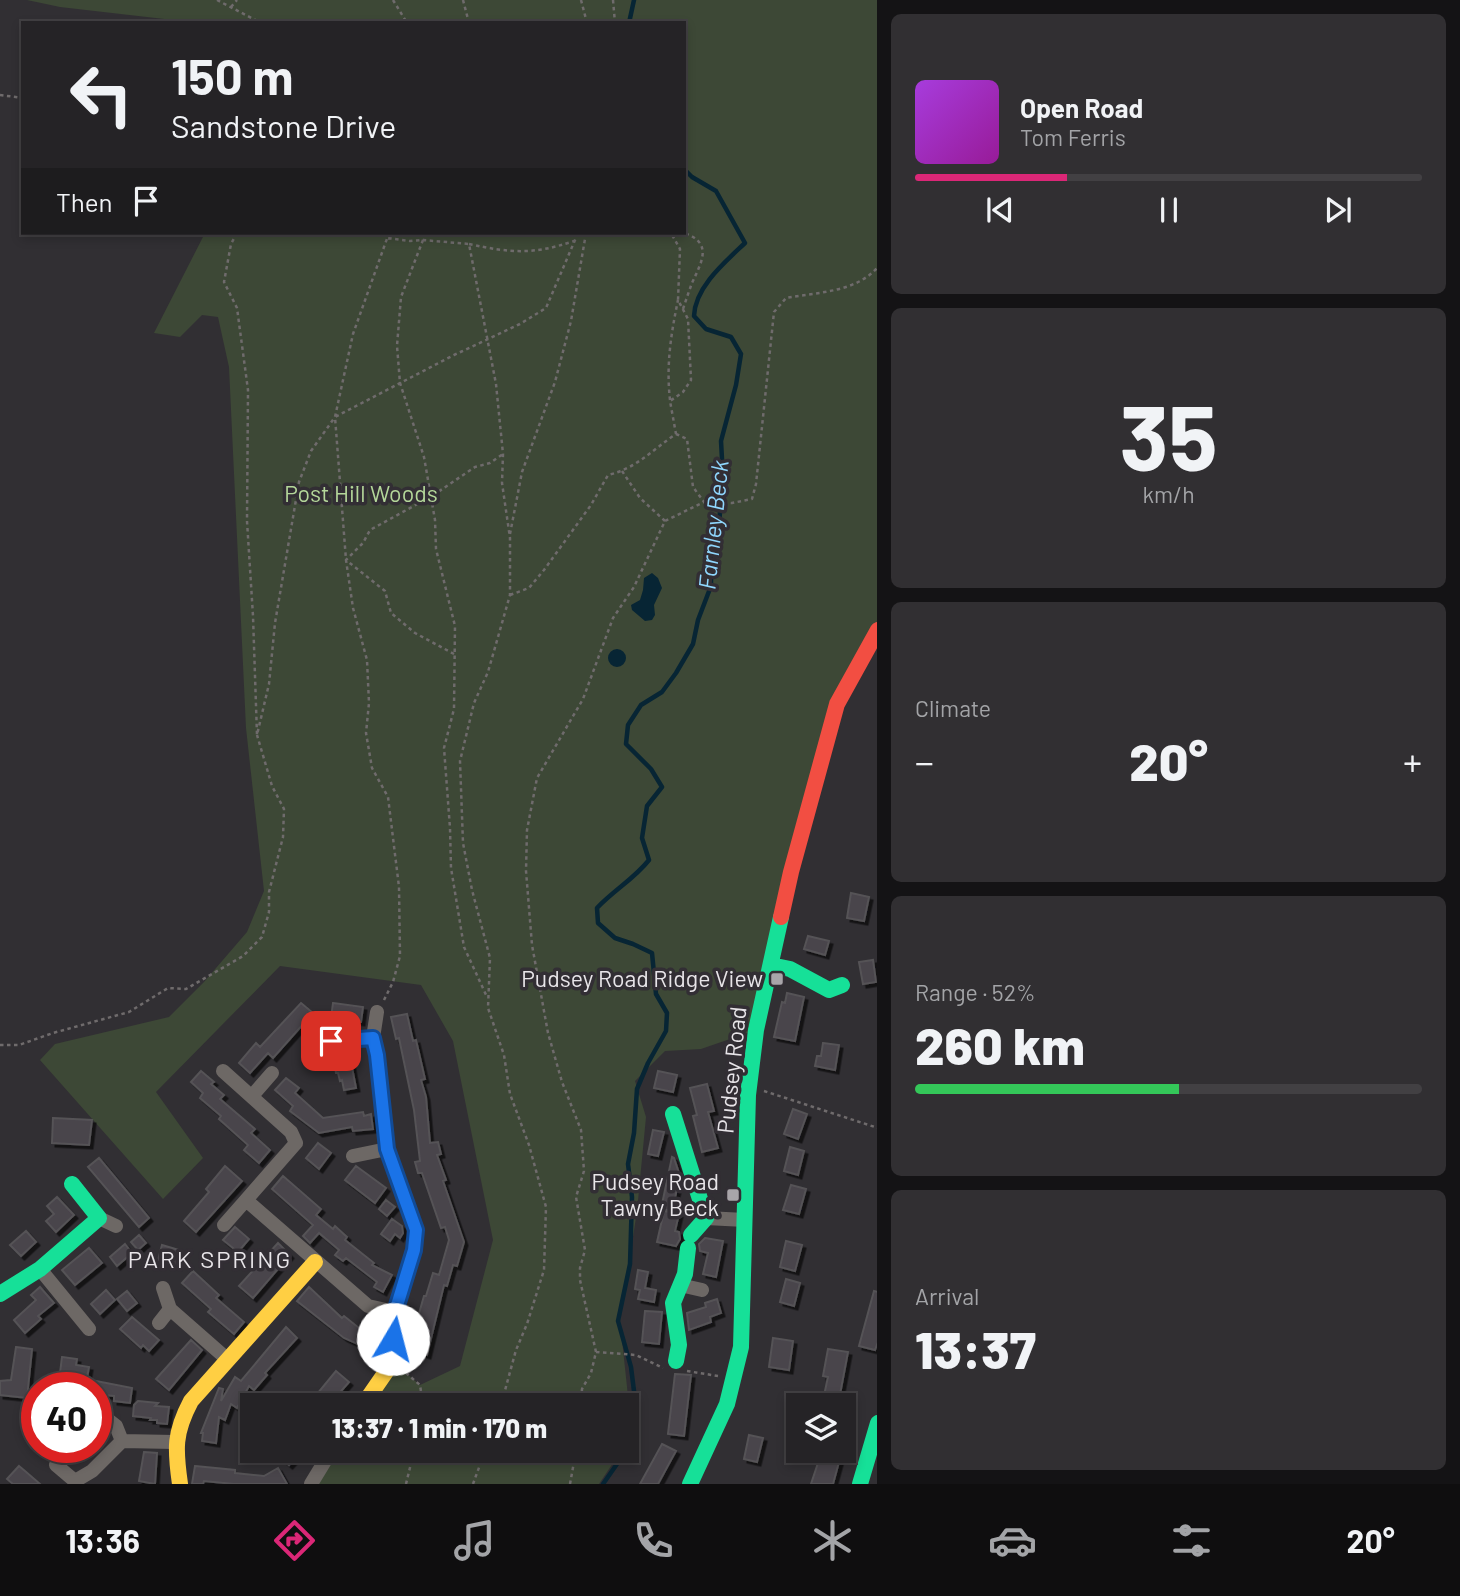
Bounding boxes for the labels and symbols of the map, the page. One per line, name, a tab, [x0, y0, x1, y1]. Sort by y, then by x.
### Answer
water label: Farnley Beck	[691, 458, 734, 591]
park label: Post Hill Woods	[284, 479, 438, 507]
place label: Pudsey Road Ridge View	[521, 964, 763, 992]
marker: Pudsey Road Ridge View	[769, 971, 785, 987]
street label: Pudsey Road	[710, 1005, 752, 1135]
pin	[301, 1011, 361, 1071]
place label: Pudsey Road Tawny Beck	[591, 1167, 719, 1221]
marker: Pudsey Road Tawny Beck	[725, 1187, 741, 1203]
district label: PARK SPRING	[128, 1244, 292, 1273]
position arrow	[356, 1302, 430, 1376]
speed limit sign: 40	[21, 1372, 112, 1463]

